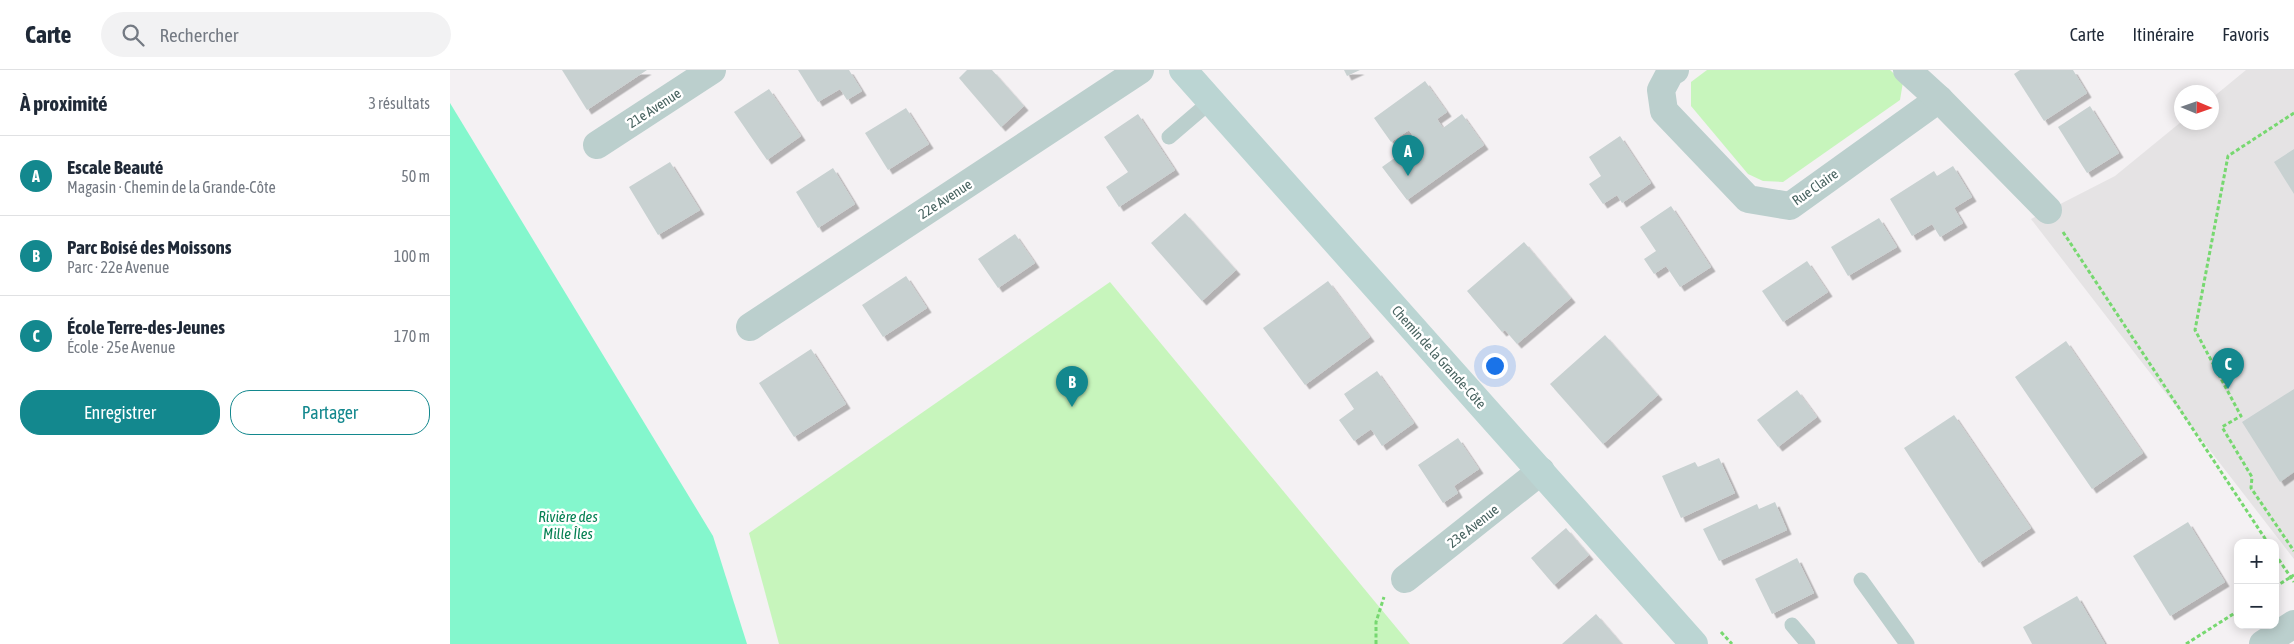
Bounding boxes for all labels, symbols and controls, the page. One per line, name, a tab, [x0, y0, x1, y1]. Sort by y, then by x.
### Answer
search box	[101, 12, 451, 57]
text: Carte	[25, 21, 71, 48]
icon: search	[119, 21, 147, 49]
text: Rechercher	[159, 24, 238, 46]
text: Carte	[2070, 24, 2104, 45]
text: Itinéraire	[2132, 24, 2194, 45]
text: Favoris	[2222, 24, 2269, 45]
street label: 21e Avenue	[624, 85, 684, 131]
north arrow	[2174, 85, 2219, 130]
text: À proximité	[20, 91, 108, 115]
text: 3 résultats	[368, 94, 430, 112]
pin: A	[1392, 135, 1424, 176]
text: Escale Beauté	[67, 156, 163, 178]
street label: Rue Claire	[1789, 165, 1841, 209]
text: A	[32, 167, 40, 185]
text: 50 m	[401, 167, 430, 185]
street label: 22e Avenue	[915, 176, 975, 222]
text: Magasin · Chemin de la Grande-Côte	[67, 178, 276, 196]
text: Parc Boisé des Moissons	[67, 236, 231, 258]
text: B	[32, 247, 40, 265]
text: 100 m	[394, 247, 430, 265]
text: Parc · 22e Avenue	[67, 258, 169, 276]
street label: Chemin de la Grande-Côte	[1389, 302, 1489, 412]
text: École Terre-des-Jeunes	[67, 316, 225, 338]
text: C	[32, 327, 40, 345]
text: 170 m	[394, 327, 430, 345]
text: École · 25e Avenue	[67, 338, 175, 356]
pin: C	[2212, 348, 2244, 389]
your location	[1482, 353, 1508, 379]
pin: B	[1056, 366, 1088, 407]
button: Enregistrer	[20, 390, 220, 435]
button: Partager	[230, 390, 430, 435]
street label: 23e Avenue	[1444, 501, 1502, 551]
water label: Rivière des Mille Îles	[538, 508, 598, 542]
map controls	[2234, 539, 2279, 629]
button: +	[2234, 539, 2279, 584]
button: −	[2234, 584, 2279, 629]

